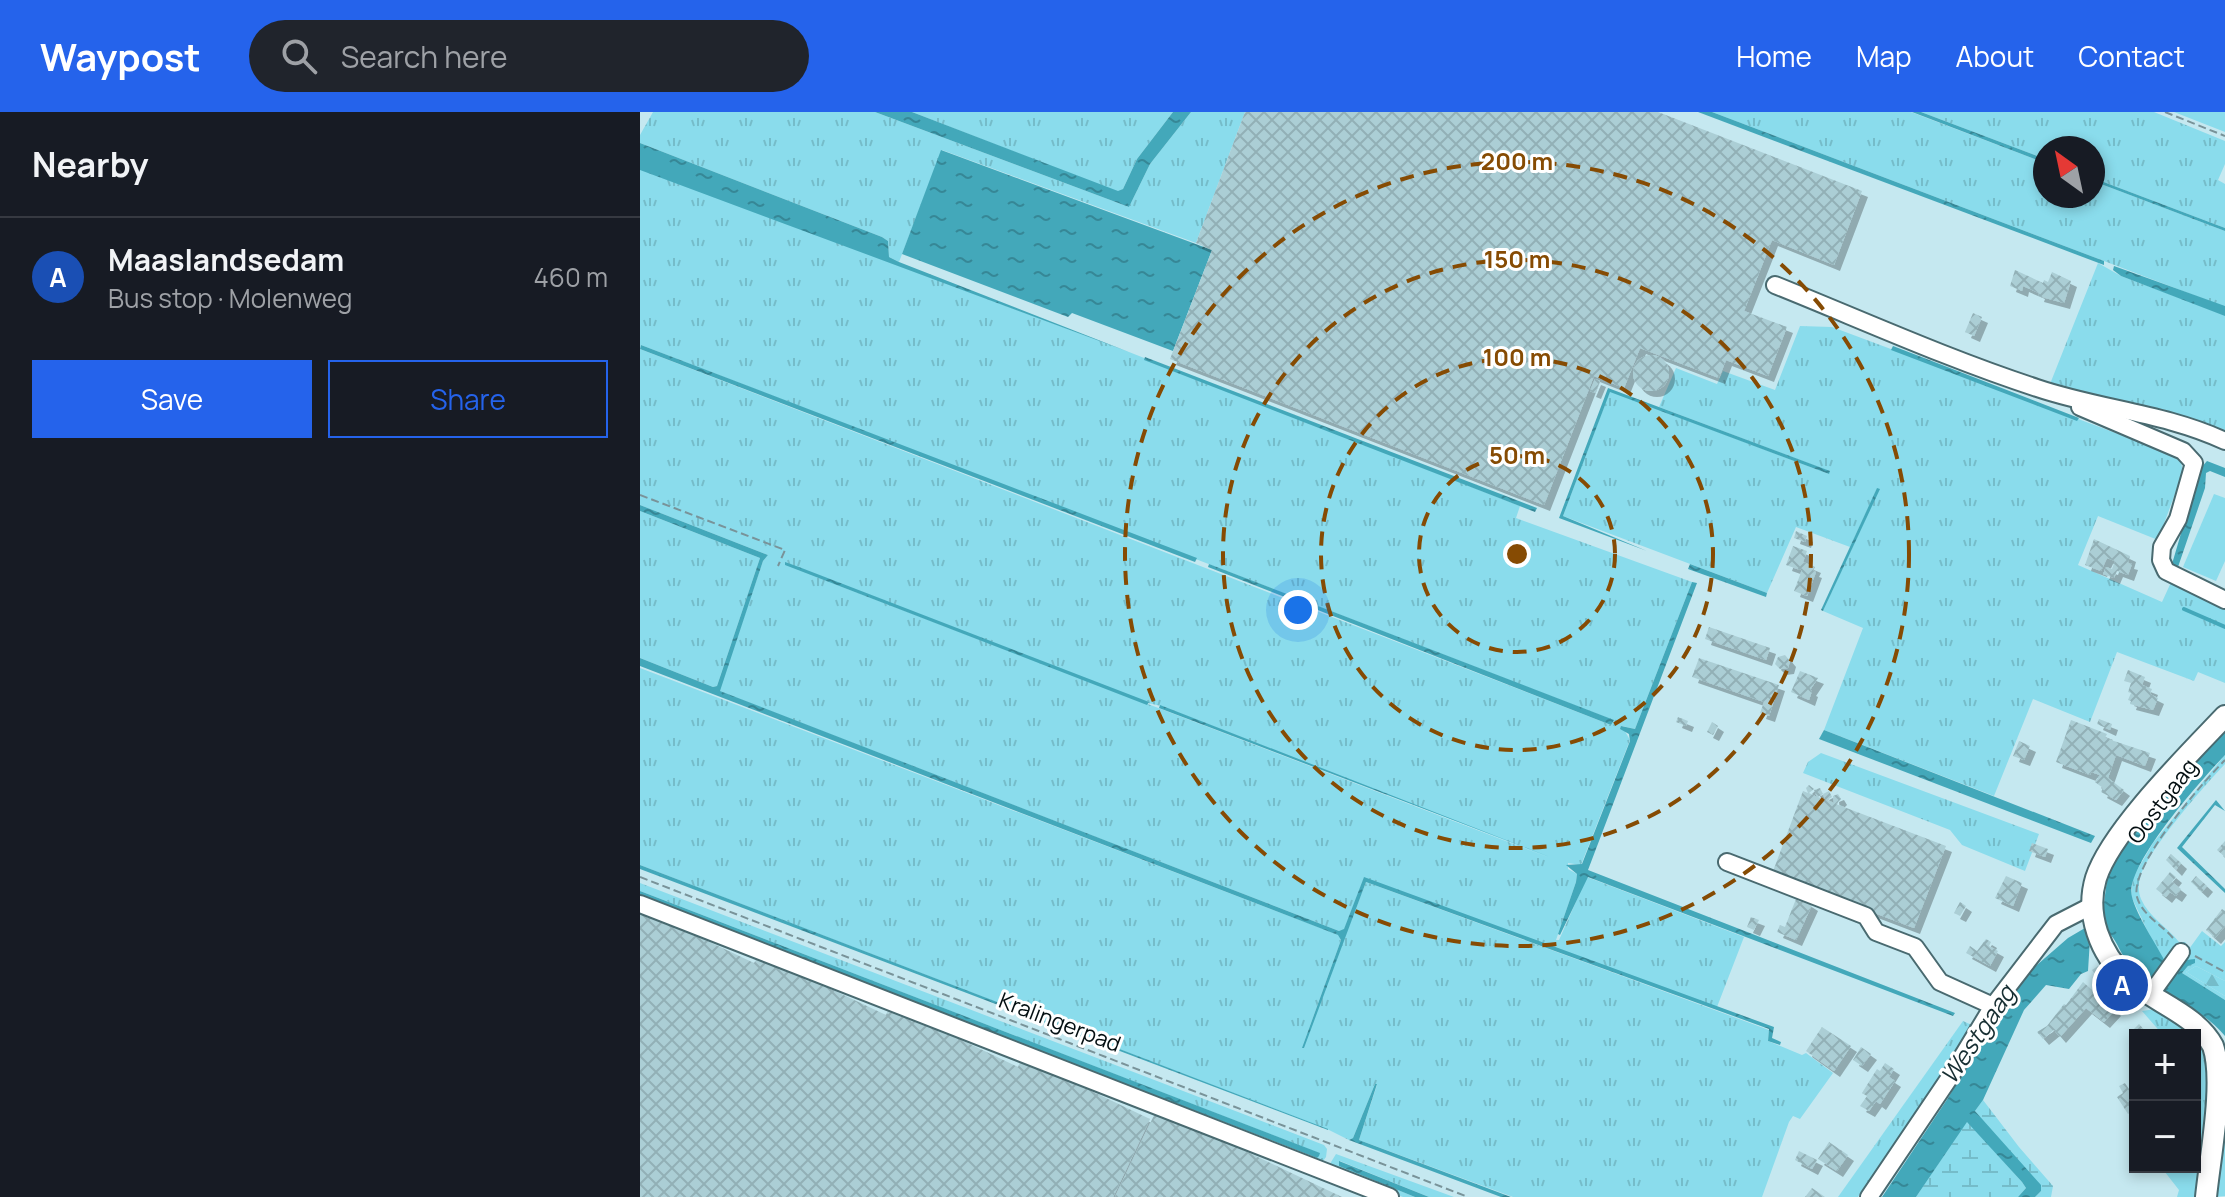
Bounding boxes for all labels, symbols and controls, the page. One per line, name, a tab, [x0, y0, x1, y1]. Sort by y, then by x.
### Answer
search box	[249, 20, 809, 92]
text: Waypost	[40, 30, 201, 82]
icon: search	[277, 34, 321, 78]
text: Search here	[341, 36, 508, 77]
text: Home	[1736, 37, 1812, 75]
text: Map	[1856, 37, 1912, 75]
text: About	[1956, 37, 2034, 75]
text: Contact	[2078, 37, 2185, 75]
north arrow	[2033, 136, 2105, 208]
text: Nearby	[32, 141, 148, 187]
text: 200 m	[1481, 144, 1553, 177]
text: Maaslandsedam	[108, 239, 344, 280]
text: 150 m	[1484, 242, 1550, 275]
text: A	[49, 259, 67, 295]
text: 460 m	[533, 259, 608, 295]
text: Bus stop · Molenweg	[108, 280, 352, 316]
text: 100 m	[1483, 340, 1551, 373]
button: Save	[32, 360, 312, 438]
button: Share	[328, 360, 608, 438]
text: 50 m	[1489, 438, 1545, 471]
centre of rings	[1503, 540, 1531, 568]
your location	[1278, 590, 1318, 630]
street label: Oostgaag	[2120, 752, 2204, 850]
pin: A	[2096, 955, 2148, 1015]
water label: Westgaag	[1932, 977, 2023, 1090]
street label: Kralingerpad	[995, 985, 1125, 1059]
map controls	[2129, 1029, 2201, 1173]
button: +	[2129, 1029, 2201, 1101]
button: −	[2129, 1101, 2201, 1173]

